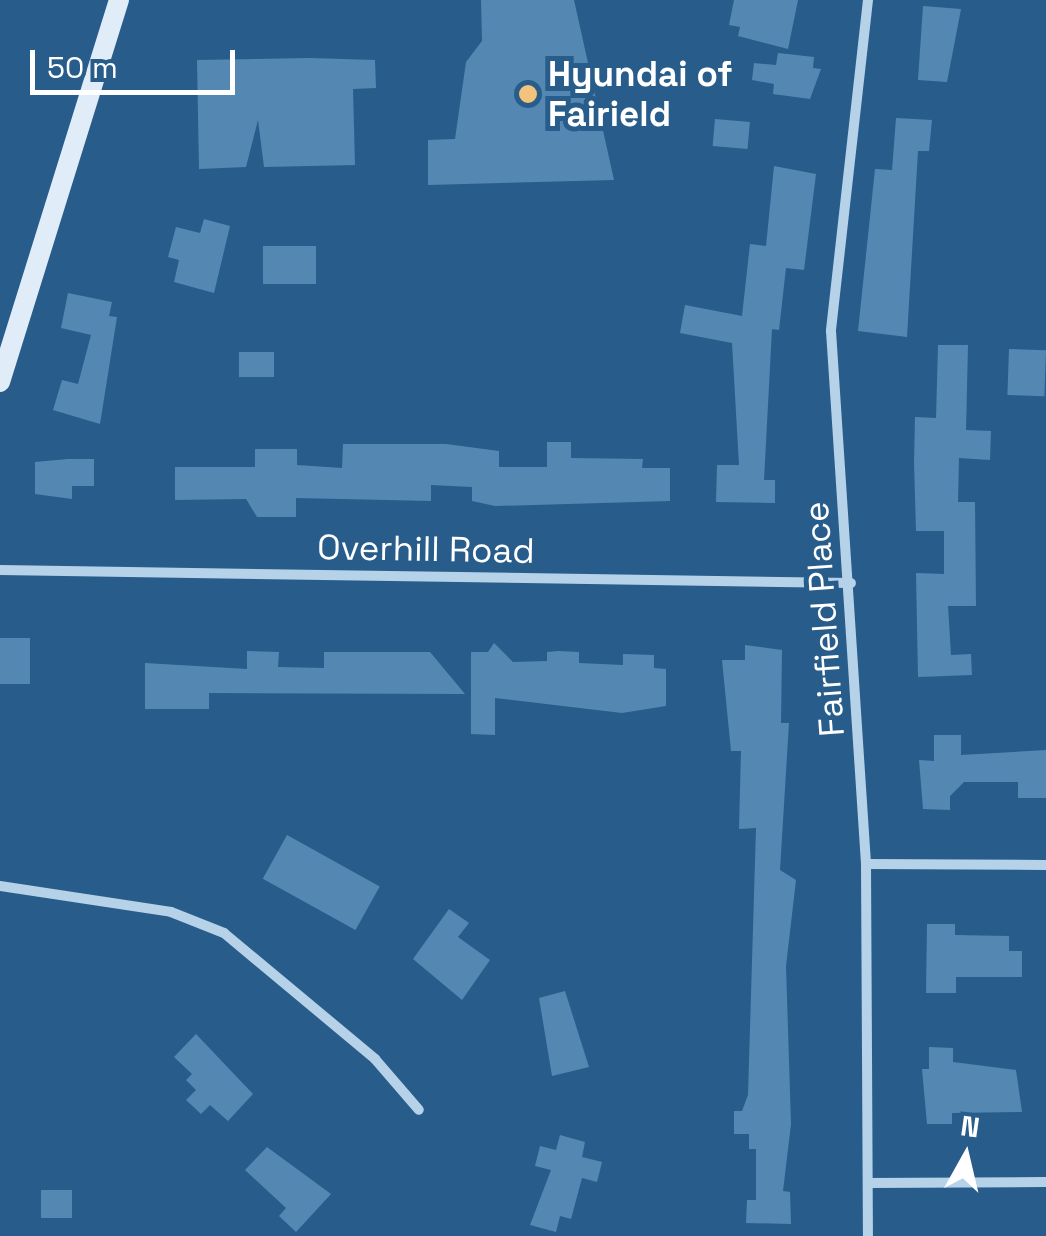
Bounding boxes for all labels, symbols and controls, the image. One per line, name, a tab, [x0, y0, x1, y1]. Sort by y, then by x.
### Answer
scale bar	[35, 30, 240, 92]
text: 50 m	[47, 48, 118, 87]
place label: Hyundai of Fairield	[548, 53, 733, 135]
marker: Hyundai of Fairield	[517, 83, 539, 105]
street label: Fairfield Place	[795, 500, 853, 738]
street label: Overhill Road	[317, 526, 535, 572]
north arrow	[916, 1106, 1016, 1206]
text: N	[958, 1107, 982, 1145]

